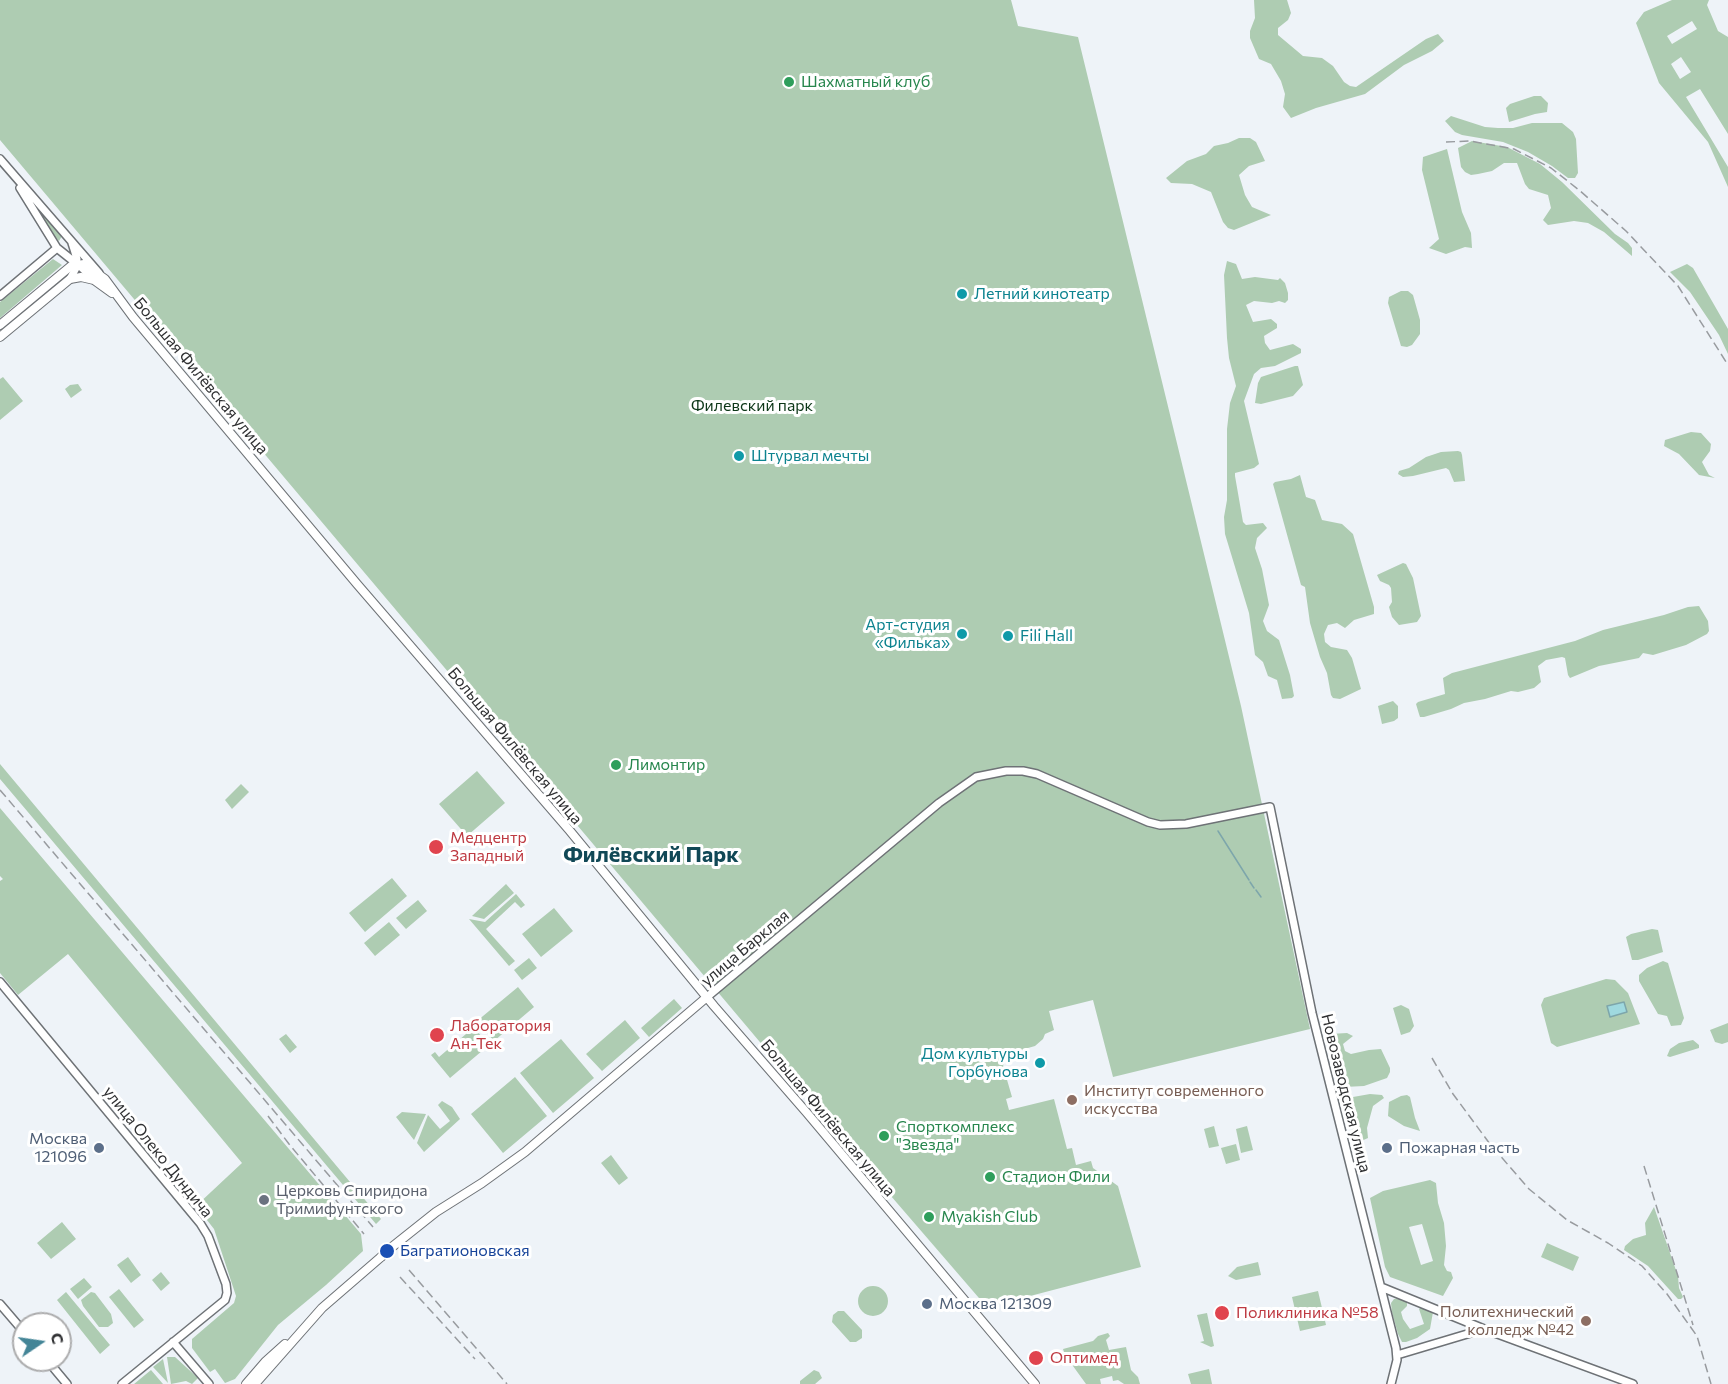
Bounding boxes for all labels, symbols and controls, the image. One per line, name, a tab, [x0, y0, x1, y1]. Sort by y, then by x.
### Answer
place label: Шахматный клуб	[801, 72, 930, 92]
marker: Шахматный клуб	[782, 75, 796, 89]
place label: Летний кинотеатр	[974, 284, 1110, 304]
marker: Летний кинотеатр	[955, 287, 969, 301]
street label: Большая Филёвская улица	[130, 294, 272, 458]
park label: Филевский парк	[691, 396, 813, 416]
place label: Штурвал мечты	[751, 446, 869, 466]
marker: Штурвал мечты	[732, 449, 746, 463]
place label: Арт-студия «Филька»	[865, 615, 950, 653]
place label: Fili Hall	[1020, 626, 1073, 646]
marker: Арт-студия «Филька»	[955, 627, 969, 641]
marker: Fili Hall	[1001, 629, 1015, 643]
street label: Большая Филёвская улица	[444, 664, 586, 828]
place label: Лимонтир	[628, 755, 705, 775]
marker: Лимонтир	[609, 758, 623, 772]
place label: Медцентр Западный	[450, 828, 527, 866]
marker: Медцентр Западный	[427, 838, 445, 856]
district label: Филёвский Парк	[563, 842, 739, 868]
street label: улица Барклая	[697, 906, 793, 990]
street label: Новозаводская улица	[1317, 1012, 1375, 1174]
place label: Лаборатория Ан-Тек	[450, 1016, 551, 1054]
marker: Лаборатория Ан-Тек	[428, 1026, 446, 1044]
street label: Большая Филёвская улица	[757, 1036, 899, 1200]
place label: Дом культуры Горбунова	[921, 1044, 1028, 1082]
marker: Дом культуры Горбунова	[1033, 1056, 1047, 1070]
place label: Институт современного искусства	[1084, 1081, 1264, 1119]
street label: улица Олеко Дундича	[99, 1082, 217, 1222]
marker: Институт современного искусства	[1065, 1093, 1079, 1107]
place label: Спорткомплекс "Звезда"	[896, 1117, 1014, 1155]
place label: Москва 121096	[29, 1129, 87, 1167]
marker: Спорткомплекс "Звезда"	[877, 1129, 891, 1143]
place label: Пожарная часть	[1399, 1138, 1520, 1158]
marker: Москва 121096	[92, 1141, 106, 1155]
marker: Пожарная часть	[1380, 1141, 1394, 1155]
place label: Стадион Фили	[1002, 1167, 1110, 1187]
marker: Стадион Фили	[983, 1170, 997, 1184]
place label: Церковь Спиридона Тримифунтского	[276, 1181, 428, 1219]
marker: Церковь Спиридона Тримифунтского	[257, 1193, 271, 1207]
place label: Myakish Club	[941, 1207, 1038, 1227]
marker: Myakish Club	[922, 1210, 936, 1224]
place label: Багратионовская	[400, 1241, 530, 1261]
marker: Багратионовская	[378, 1242, 396, 1260]
place label: Москва 121309	[939, 1294, 1052, 1314]
marker: Москва 121309	[920, 1297, 934, 1311]
place label: Политехнический колледж №42	[1440, 1302, 1574, 1340]
place label: Поликлиника №58	[1236, 1303, 1379, 1323]
marker: Поликлиника №58	[1213, 1304, 1231, 1322]
north arrow	[12, 1312, 72, 1372]
marker: Политехнический колледж №42	[1579, 1314, 1593, 1328]
text: С	[48, 1331, 69, 1346]
place label: Оптимед	[1050, 1348, 1118, 1368]
marker: Оптимед	[1027, 1349, 1045, 1367]

